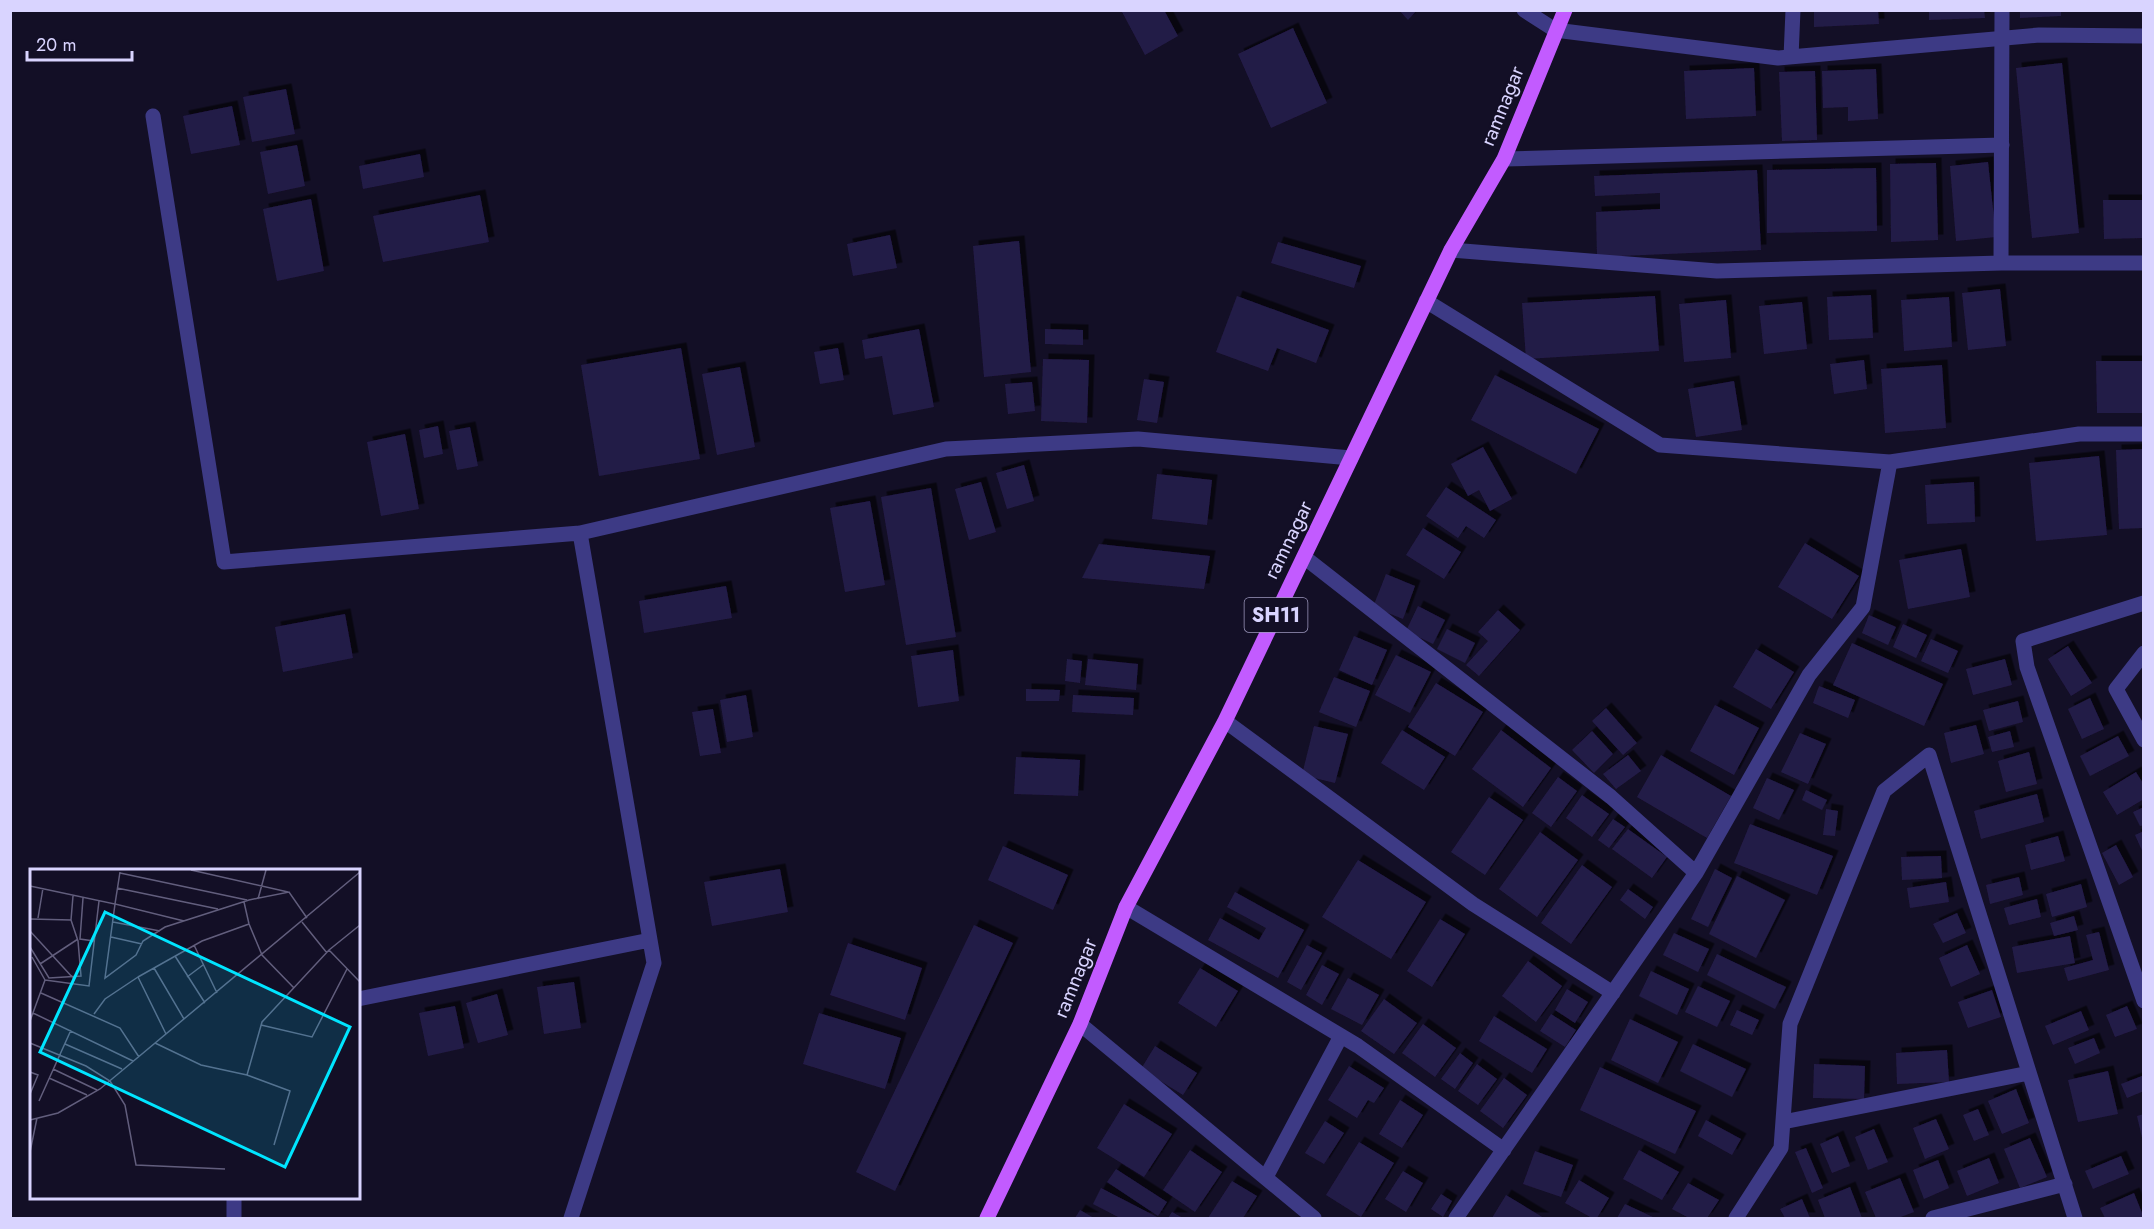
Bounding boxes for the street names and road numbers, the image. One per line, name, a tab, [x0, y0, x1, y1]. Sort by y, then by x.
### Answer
street label: ramnagar	[1472, 61, 1532, 151]
street label: ramnagar	[1256, 495, 1320, 584]
road number: SH11	[1244, 598, 1308, 632]
street label: ramnagar	[1045, 933, 1105, 1023]

